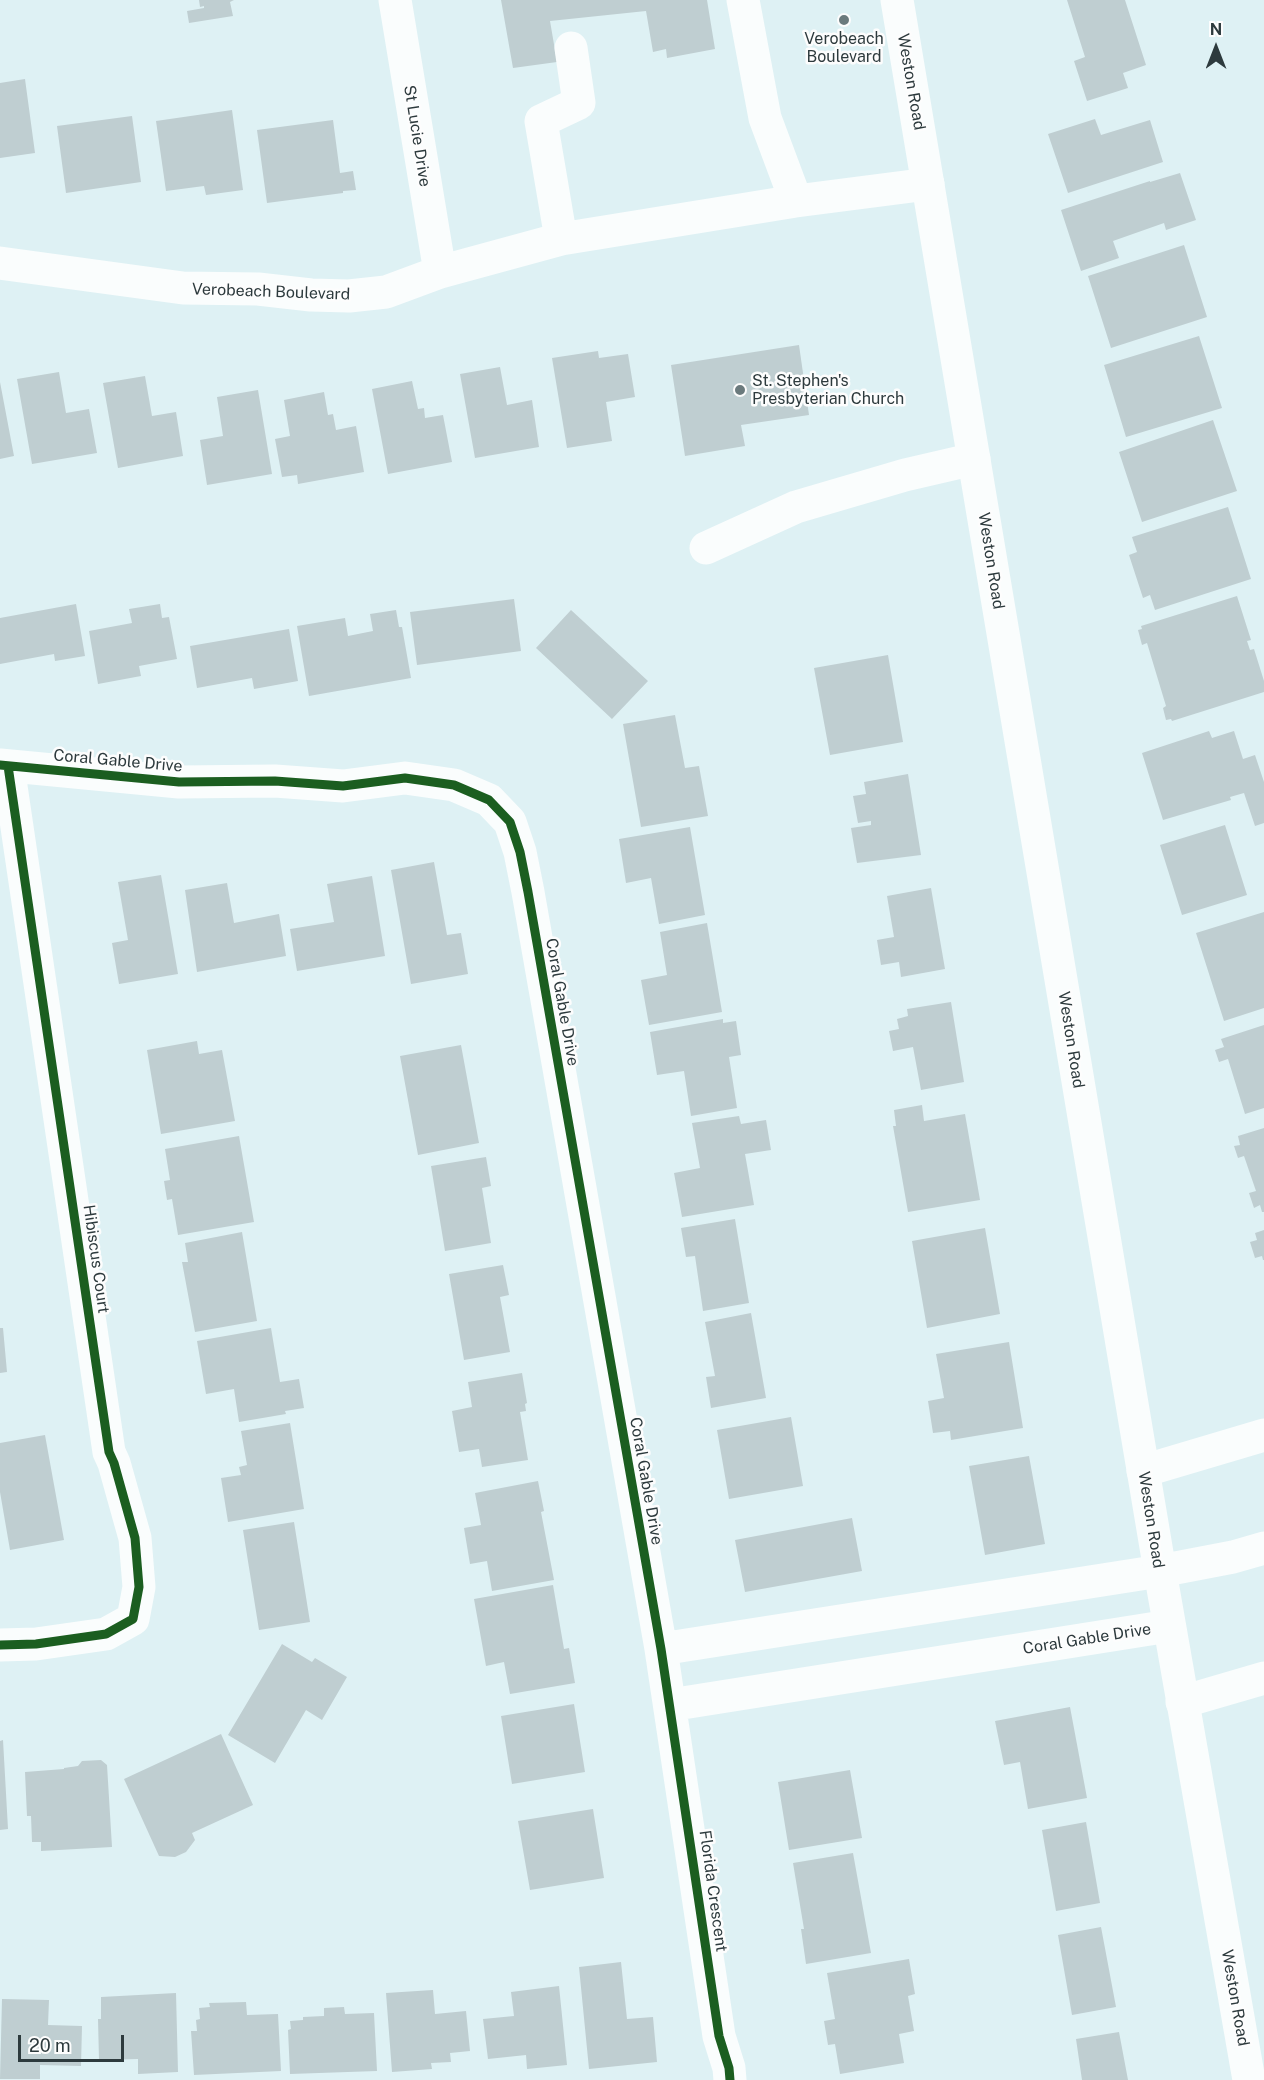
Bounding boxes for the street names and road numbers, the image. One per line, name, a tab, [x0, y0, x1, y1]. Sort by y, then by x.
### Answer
street label: Weston Road	[893, 32, 929, 132]
street label: St Lucie Drive	[399, 84, 435, 188]
street label: Verobeach Boulevard	[192, 280, 350, 304]
street label: Weston Road	[974, 511, 1008, 611]
street label: Coral Gable Drive	[53, 746, 183, 776]
street label: Coral Gable Drive	[541, 937, 583, 1067]
street label: Weston Road	[1054, 990, 1088, 1090]
street label: Hibiscus Court	[79, 1203, 113, 1315]
street label: Coral Gable Drive	[625, 1416, 667, 1546]
street label: Weston Road	[1134, 1470, 1168, 1570]
street label: Coral Gable Drive	[1022, 1619, 1152, 1659]
street label: Florida Crescent	[695, 1829, 731, 1953]
street label: Weston Road	[1217, 1948, 1253, 2048]

